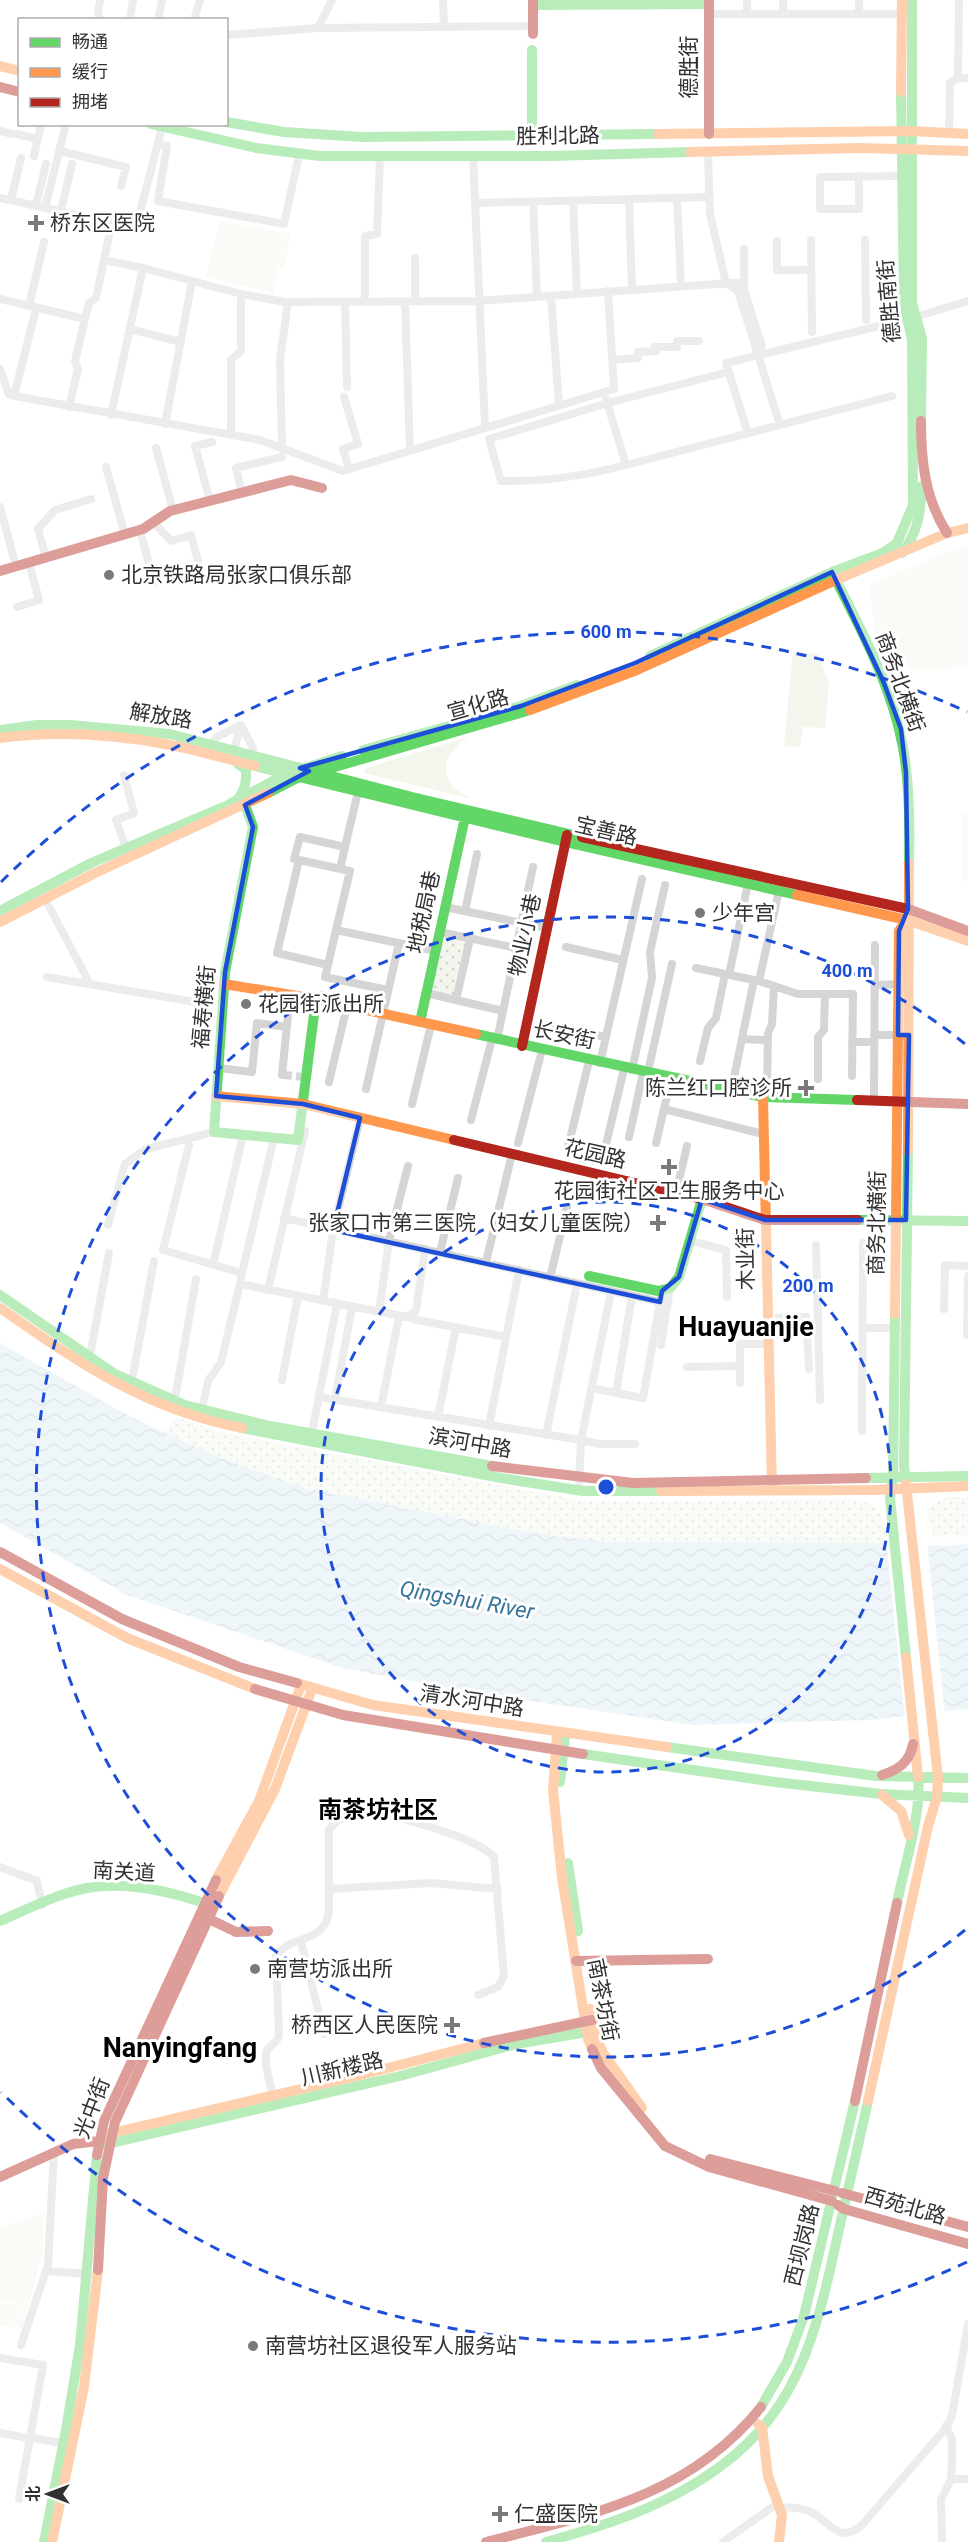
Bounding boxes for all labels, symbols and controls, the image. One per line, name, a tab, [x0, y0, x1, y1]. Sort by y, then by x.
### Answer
legend	[18, 18, 228, 126]
text: 畅通	[72, 31, 108, 52]
street label: 德胜街	[677, 36, 701, 99]
text: 缓行	[72, 61, 108, 82]
text: 拥堵	[72, 91, 108, 112]
street label: 胜利北路	[516, 123, 600, 149]
place label: 桥东区医院	[50, 211, 155, 235]
marker: 桥东区医院	[27, 214, 45, 232]
street label: 德胜南街	[873, 258, 905, 344]
place label: 北京铁路局张家口俱乐部	[121, 563, 352, 587]
marker: 北京铁路局张家口俱乐部	[102, 568, 116, 582]
text: 600 m	[580, 621, 632, 642]
street label: 商务北横街	[871, 629, 929, 735]
street label: 宣化路	[444, 685, 512, 725]
street label: 解放路	[128, 699, 194, 733]
street label: 宝善路	[573, 812, 639, 850]
street label: 地税局巷	[404, 868, 444, 956]
street label: 物业小巷	[505, 891, 545, 979]
place label: 少年宫	[712, 901, 775, 925]
marker: 少年宫	[693, 906, 707, 920]
text: 400 m	[821, 960, 873, 981]
street label: 福寿横街	[188, 964, 220, 1050]
place label: 花园街派出所	[258, 992, 384, 1016]
marker: 花园街派出所	[239, 997, 253, 1011]
street label: 长安街	[531, 1017, 597, 1053]
place label: 陈兰红口腔诊所	[645, 1076, 792, 1100]
marker: 陈兰红口腔诊所	[797, 1079, 815, 1097]
street label: 花园路	[562, 1135, 628, 1173]
marker: 花园街社区卫生服务中心	[660, 1158, 678, 1176]
street label: 商务北横街	[864, 1170, 890, 1276]
place label: 花园街社区卫生服务中心	[554, 1179, 785, 1203]
place label: 张家口市第三医院（妇女儿童医院）	[308, 1211, 644, 1235]
marker: 张家口市第三医院（妇女儿童医院）	[649, 1214, 667, 1232]
street label: 木业街	[733, 1227, 759, 1291]
text: 200 m	[782, 1275, 834, 1296]
district label: Huayuanjie	[678, 1311, 814, 1343]
street label: 滨河中路	[427, 1424, 513, 1462]
centre of rings	[596, 1477, 616, 1497]
water label: Qingshui River	[398, 1576, 537, 1624]
street label: 清水河中路	[418, 1681, 526, 1721]
district label: 南茶坊社区	[318, 1796, 438, 1824]
street label: 南关道	[92, 1858, 156, 1886]
street label: 南茶坊街	[583, 1956, 623, 2044]
place label: 南营坊派出所	[267, 1957, 393, 1981]
marker: 南营坊派出所	[248, 1962, 262, 1976]
place label: 桥西区人民医院	[291, 2013, 438, 2037]
marker: 桥西区人民医院	[443, 2016, 461, 2034]
district label: Nanyingfang	[103, 2032, 257, 2064]
street label: 川新楼路	[298, 2048, 386, 2090]
street label: 光中街	[70, 2074, 114, 2142]
street label: 西苑北路	[861, 2183, 949, 2229]
street label: 西坝岗路	[780, 2201, 824, 2289]
place label: 南营坊社区退役军人服务站	[265, 2334, 517, 2358]
marker: 南营坊社区退役军人服务站	[246, 2339, 260, 2353]
north arrow	[18, 2464, 78, 2524]
text: 北	[24, 2486, 43, 2502]
place label: 仁盛医院	[514, 2502, 598, 2526]
marker: 仁盛医院	[491, 2505, 509, 2523]

